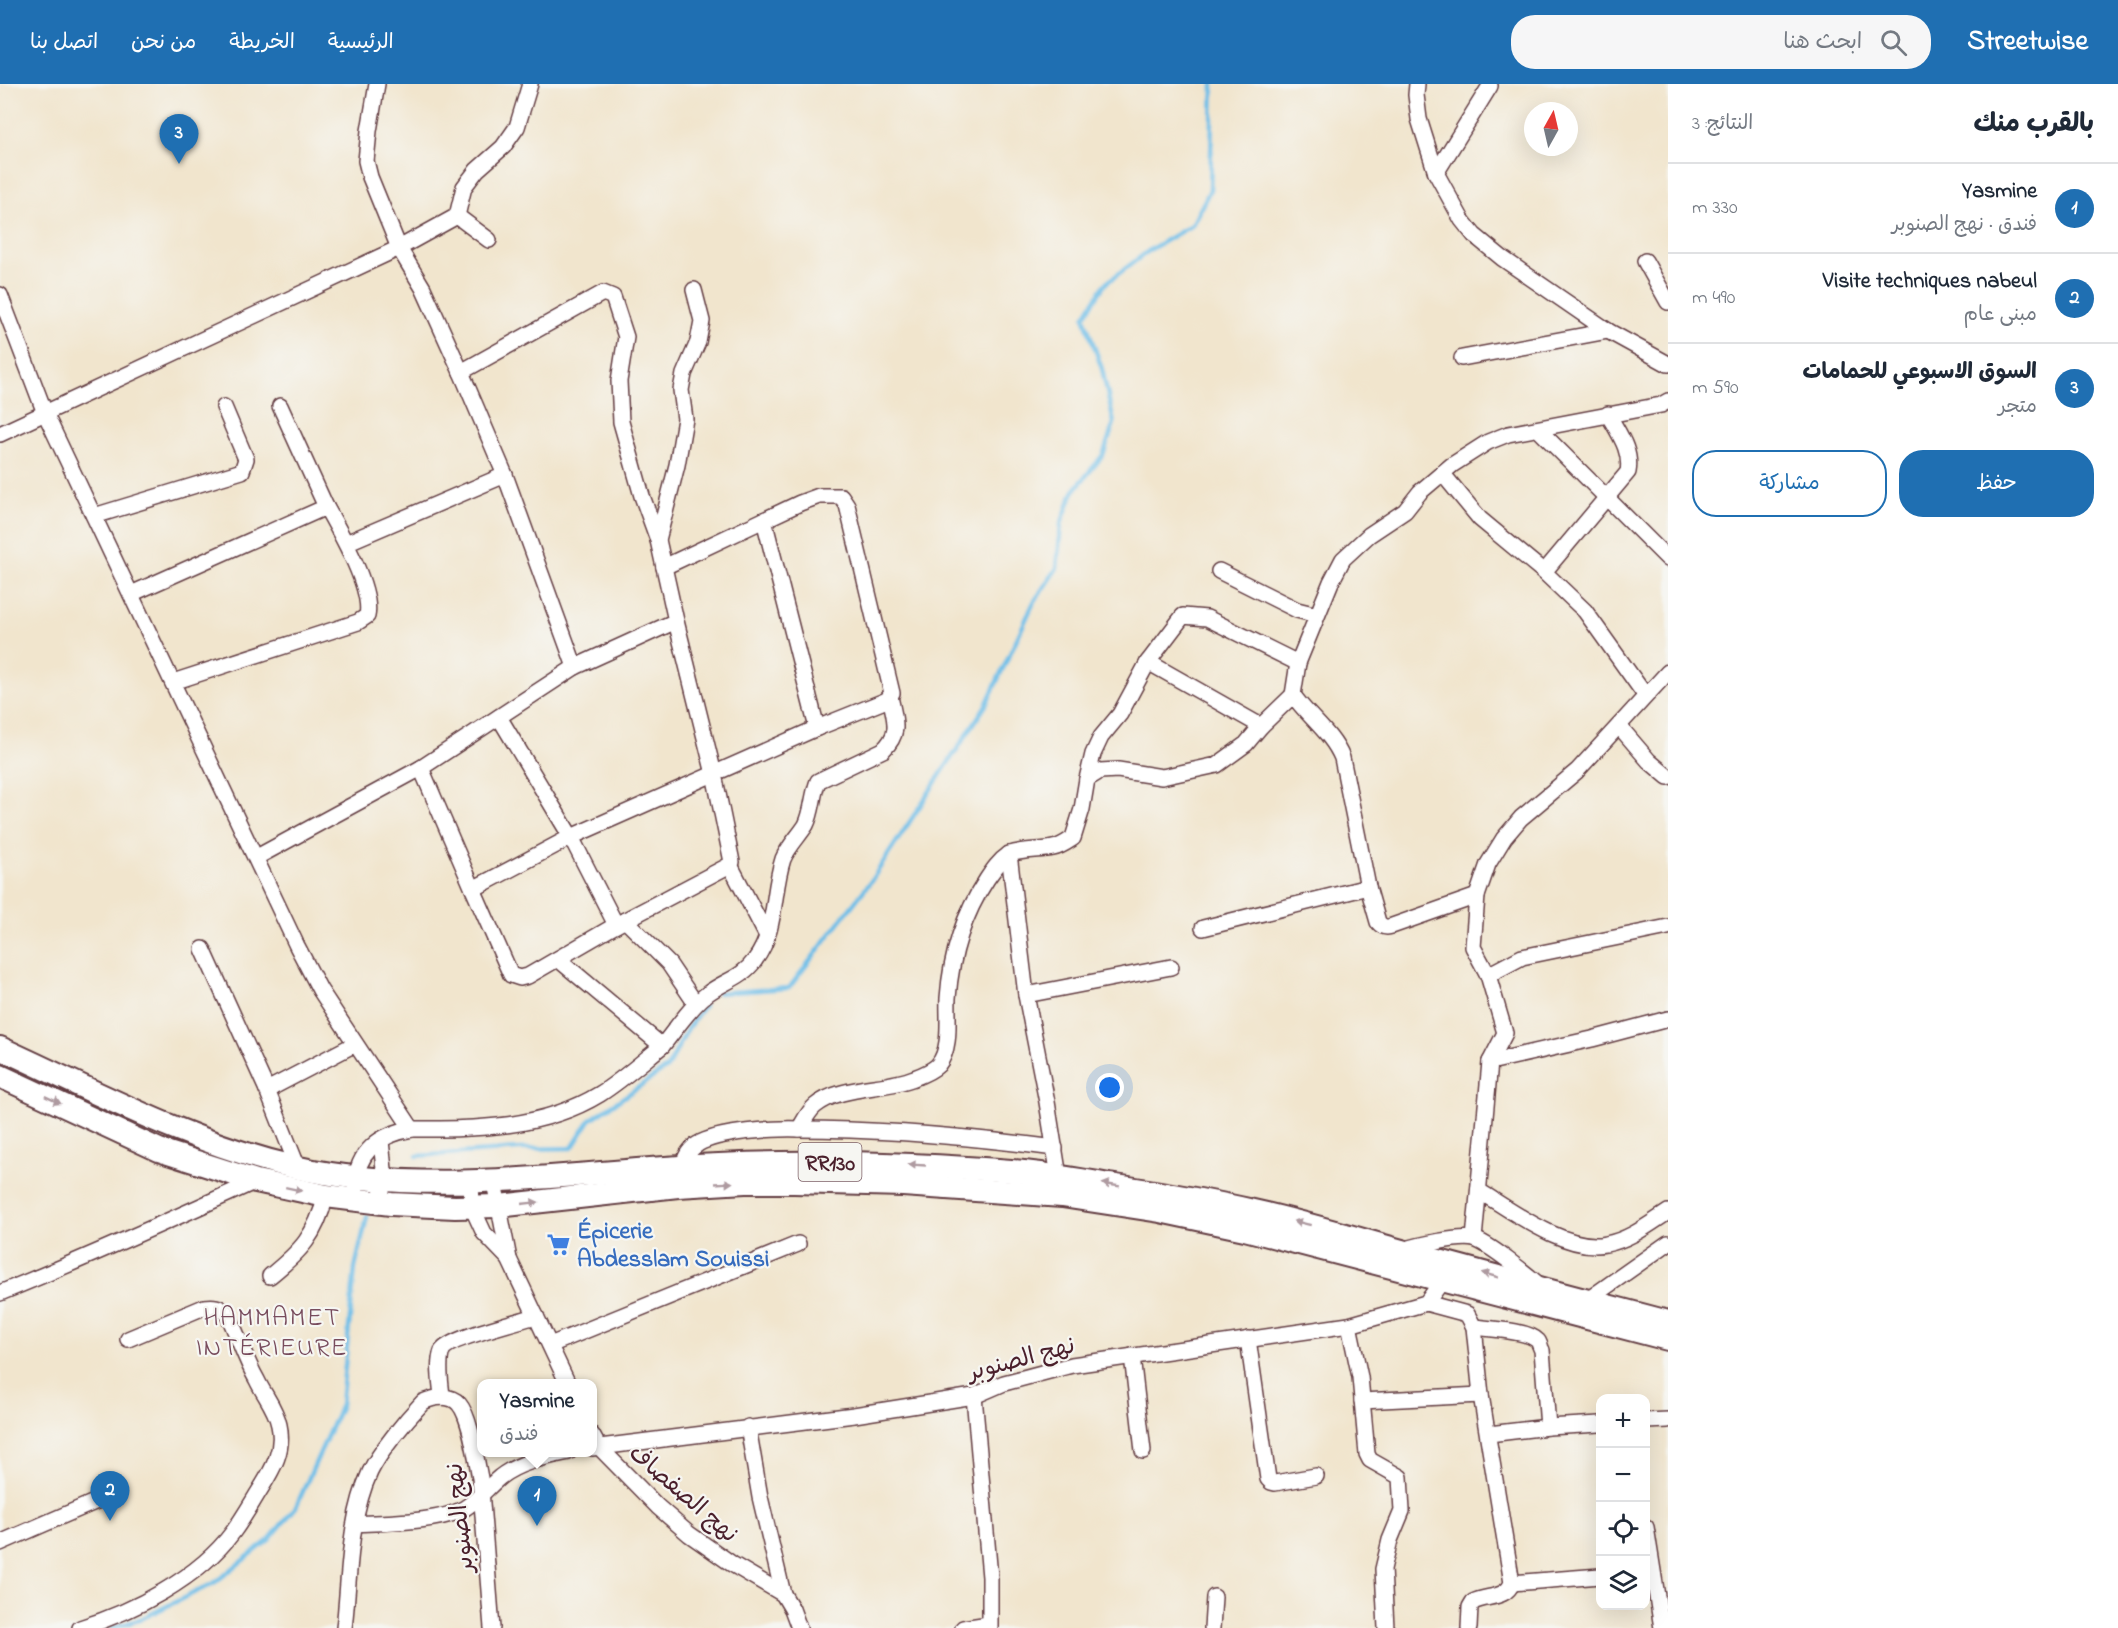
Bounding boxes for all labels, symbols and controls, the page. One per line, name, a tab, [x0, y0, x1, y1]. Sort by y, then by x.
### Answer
search box	[1511, 15, 1931, 69]
text: Streetwise	[1967, 22, 2088, 63]
icon: search	[1877, 26, 1910, 59]
text: ابحث هنا	[1783, 27, 1862, 59]
text: اتصل بنا	[30, 28, 98, 58]
text: من نحن	[131, 28, 196, 58]
text: الخريطة	[229, 28, 295, 58]
text: الرئيسية	[328, 28, 394, 58]
north arrow	[1524, 102, 1578, 156]
text: بالقرب منك	[1973, 106, 2094, 144]
text: النتائج: 3	[1692, 110, 1753, 139]
pin: 3	[160, 115, 198, 164]
text: Yasmine	[1962, 176, 2037, 208]
text: 330 m	[1692, 194, 1738, 223]
text: 1	[2071, 194, 2078, 223]
text: فندق · نهج الصنوبر	[1892, 211, 2037, 240]
text: Visite techniques nabeul	[1823, 266, 2037, 298]
text: 490 m	[1692, 284, 1735, 313]
text: 2	[2070, 284, 2079, 313]
text: مبنى عام	[1964, 301, 2037, 330]
text: السوق الاسبوعي للحمامات	[1803, 357, 2037, 389]
text: 590 m	[1692, 374, 1739, 403]
text: 3	[2070, 374, 2079, 403]
text: متجر	[1998, 393, 2037, 422]
button: مشاركة	[1692, 450, 1887, 517]
button: حفظ	[1899, 450, 2094, 517]
your location	[1095, 1073, 1124, 1102]
one-way arrow	[44, 1096, 61, 1105]
road number: RR130	[798, 1143, 862, 1181]
one-way arrow	[907, 1161, 926, 1170]
one-way arrow	[714, 1179, 733, 1188]
one-way arrow	[1101, 1180, 1120, 1189]
one-way arrow	[285, 1185, 304, 1194]
one-way arrow	[520, 1198, 539, 1208]
place label: Épicerie Abdesslam Souissi	[577, 1215, 769, 1278]
one-way arrow	[1293, 1218, 1311, 1227]
supermarket icon: Épicerie Abdesslam Souissi	[546, 1231, 572, 1257]
one-way arrow	[1481, 1270, 1499, 1279]
district label: HAMMAMET INTÉRIEURE	[196, 1300, 348, 1368]
street label: نهج الصنوبر	[962, 1329, 1079, 1392]
popup	[477, 1379, 597, 1457]
text: Yasmine	[500, 1386, 574, 1418]
map controls	[1596, 1394, 1650, 1610]
button: +	[1596, 1394, 1650, 1448]
text: فندق	[500, 1421, 538, 1450]
street label: نهج الصفصاف	[620, 1437, 745, 1552]
button: −	[1596, 1448, 1650, 1502]
street label: نهج الصنوبر	[438, 1461, 485, 1576]
pin: 2	[90, 1472, 130, 1521]
pin: 1	[518, 1476, 556, 1526]
button: locate	[1596, 1502, 1650, 1556]
button: layers	[1596, 1556, 1650, 1610]

